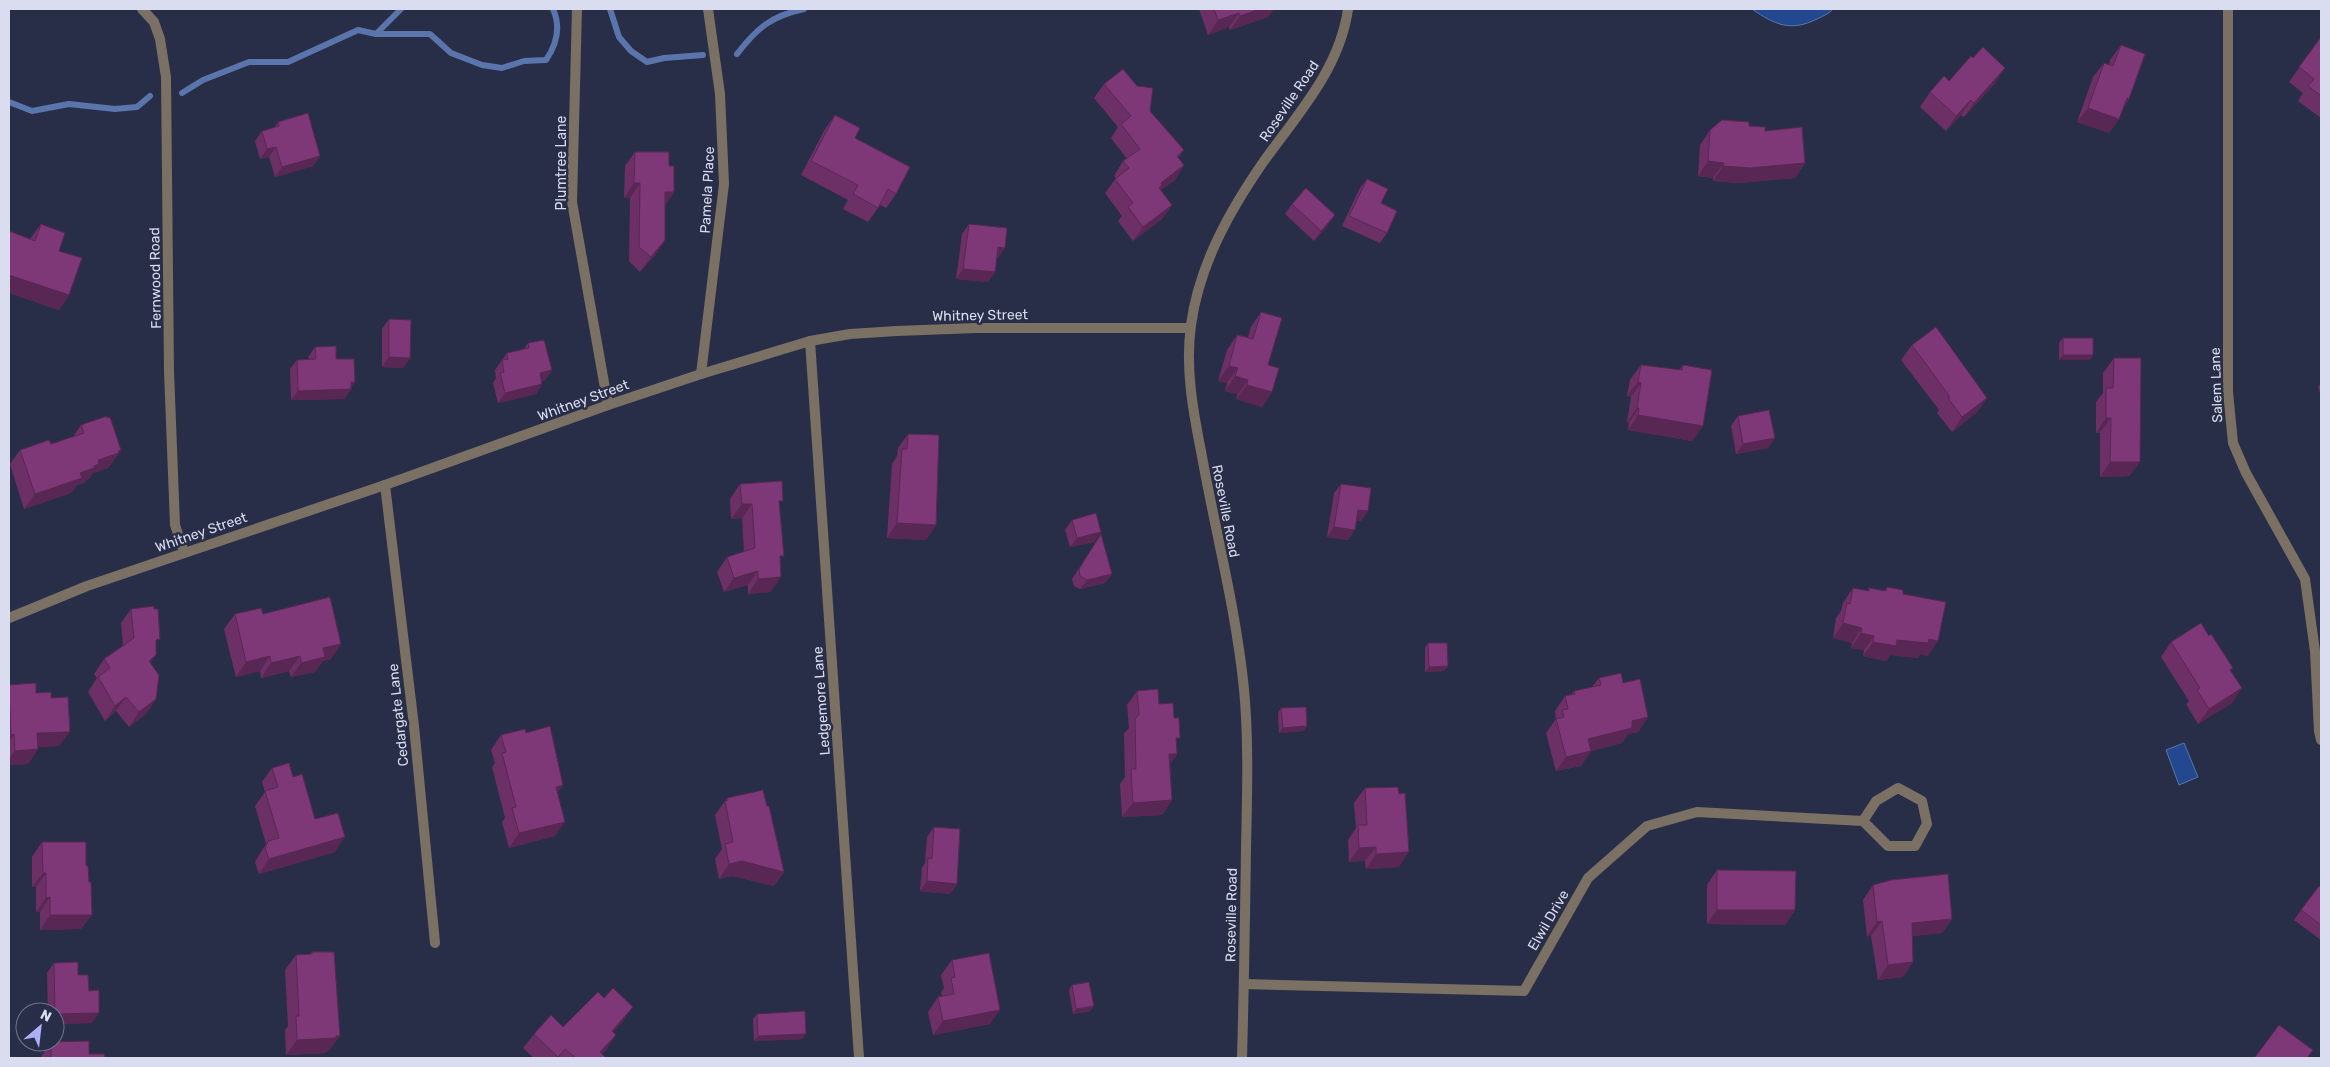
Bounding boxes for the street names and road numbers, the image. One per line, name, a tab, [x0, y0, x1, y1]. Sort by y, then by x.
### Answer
street label: Roseville Road	[1256, 57, 1323, 145]
street label: Plumtree Lane	[553, 115, 570, 210]
street label: Pamela Place	[697, 146, 718, 234]
street label: Fernwood Road	[146, 227, 165, 329]
street label: Whitney Street	[932, 306, 1029, 325]
street label: Salem Lane	[2207, 347, 2226, 423]
street label: Whitney Street	[535, 376, 632, 425]
street label: Roseville Road	[1208, 463, 1243, 559]
street label: Whitney Street	[153, 509, 250, 556]
street label: Ledgemore Lane	[809, 646, 834, 756]
street label: Cedargate Lane	[385, 663, 412, 767]
street label: Roseville Road	[1222, 868, 1241, 962]
street label: Elwil Drive	[1524, 887, 1573, 954]

